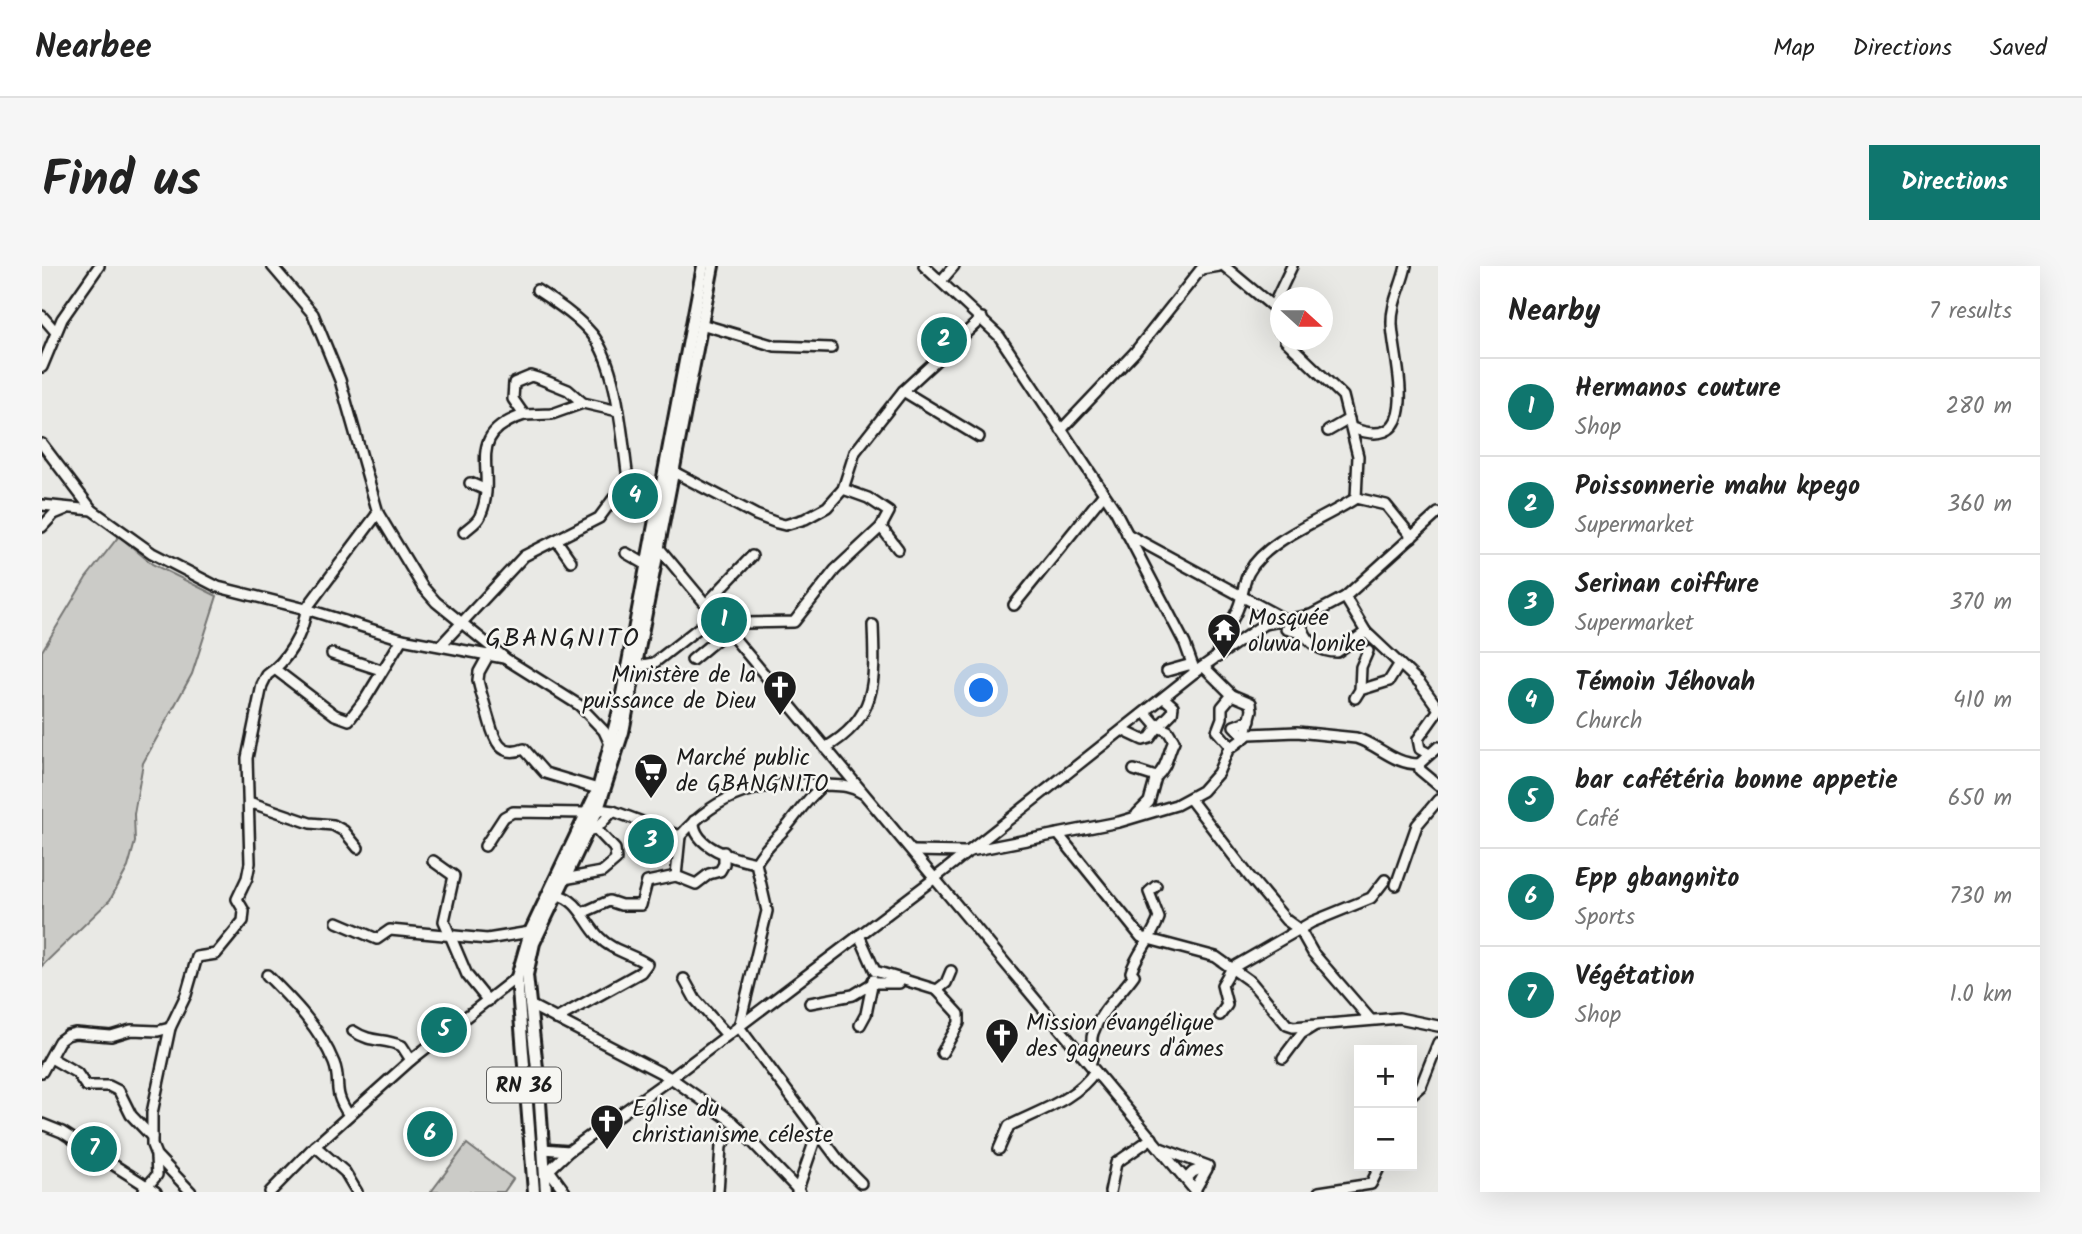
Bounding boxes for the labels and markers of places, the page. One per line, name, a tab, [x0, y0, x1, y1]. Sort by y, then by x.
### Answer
pin: 2	[921, 314, 967, 366]
pin: 4	[612, 470, 658, 522]
pin: 1	[701, 594, 747, 646]
place label: Mosquée oluwa lonike	[1248, 601, 1366, 663]
temple icon: Mosquée oluwa lonike	[1205, 611, 1243, 660]
place label: Ministère de la puissance de Dieu	[582, 658, 756, 720]
church icon: Ministère de la puissance de Dieu	[761, 668, 799, 717]
place label: Marché public de GBANGNITO	[676, 741, 828, 803]
supermarket icon: Marché public de GBANGNITO	[632, 751, 670, 800]
pin: 3	[628, 815, 674, 867]
pin: 5	[421, 1004, 467, 1056]
place label: Mission évangélique des gagneurs d'âmes	[1026, 1006, 1224, 1068]
church icon: Mission évangélique des gagneurs d'âmes	[983, 1016, 1021, 1065]
place label: Eglise du christianisme céleste	[632, 1092, 833, 1154]
church icon: Eglise du christianisme céleste	[588, 1102, 626, 1151]
pin: 6	[407, 1108, 453, 1160]
pin: 7	[71, 1123, 117, 1175]

